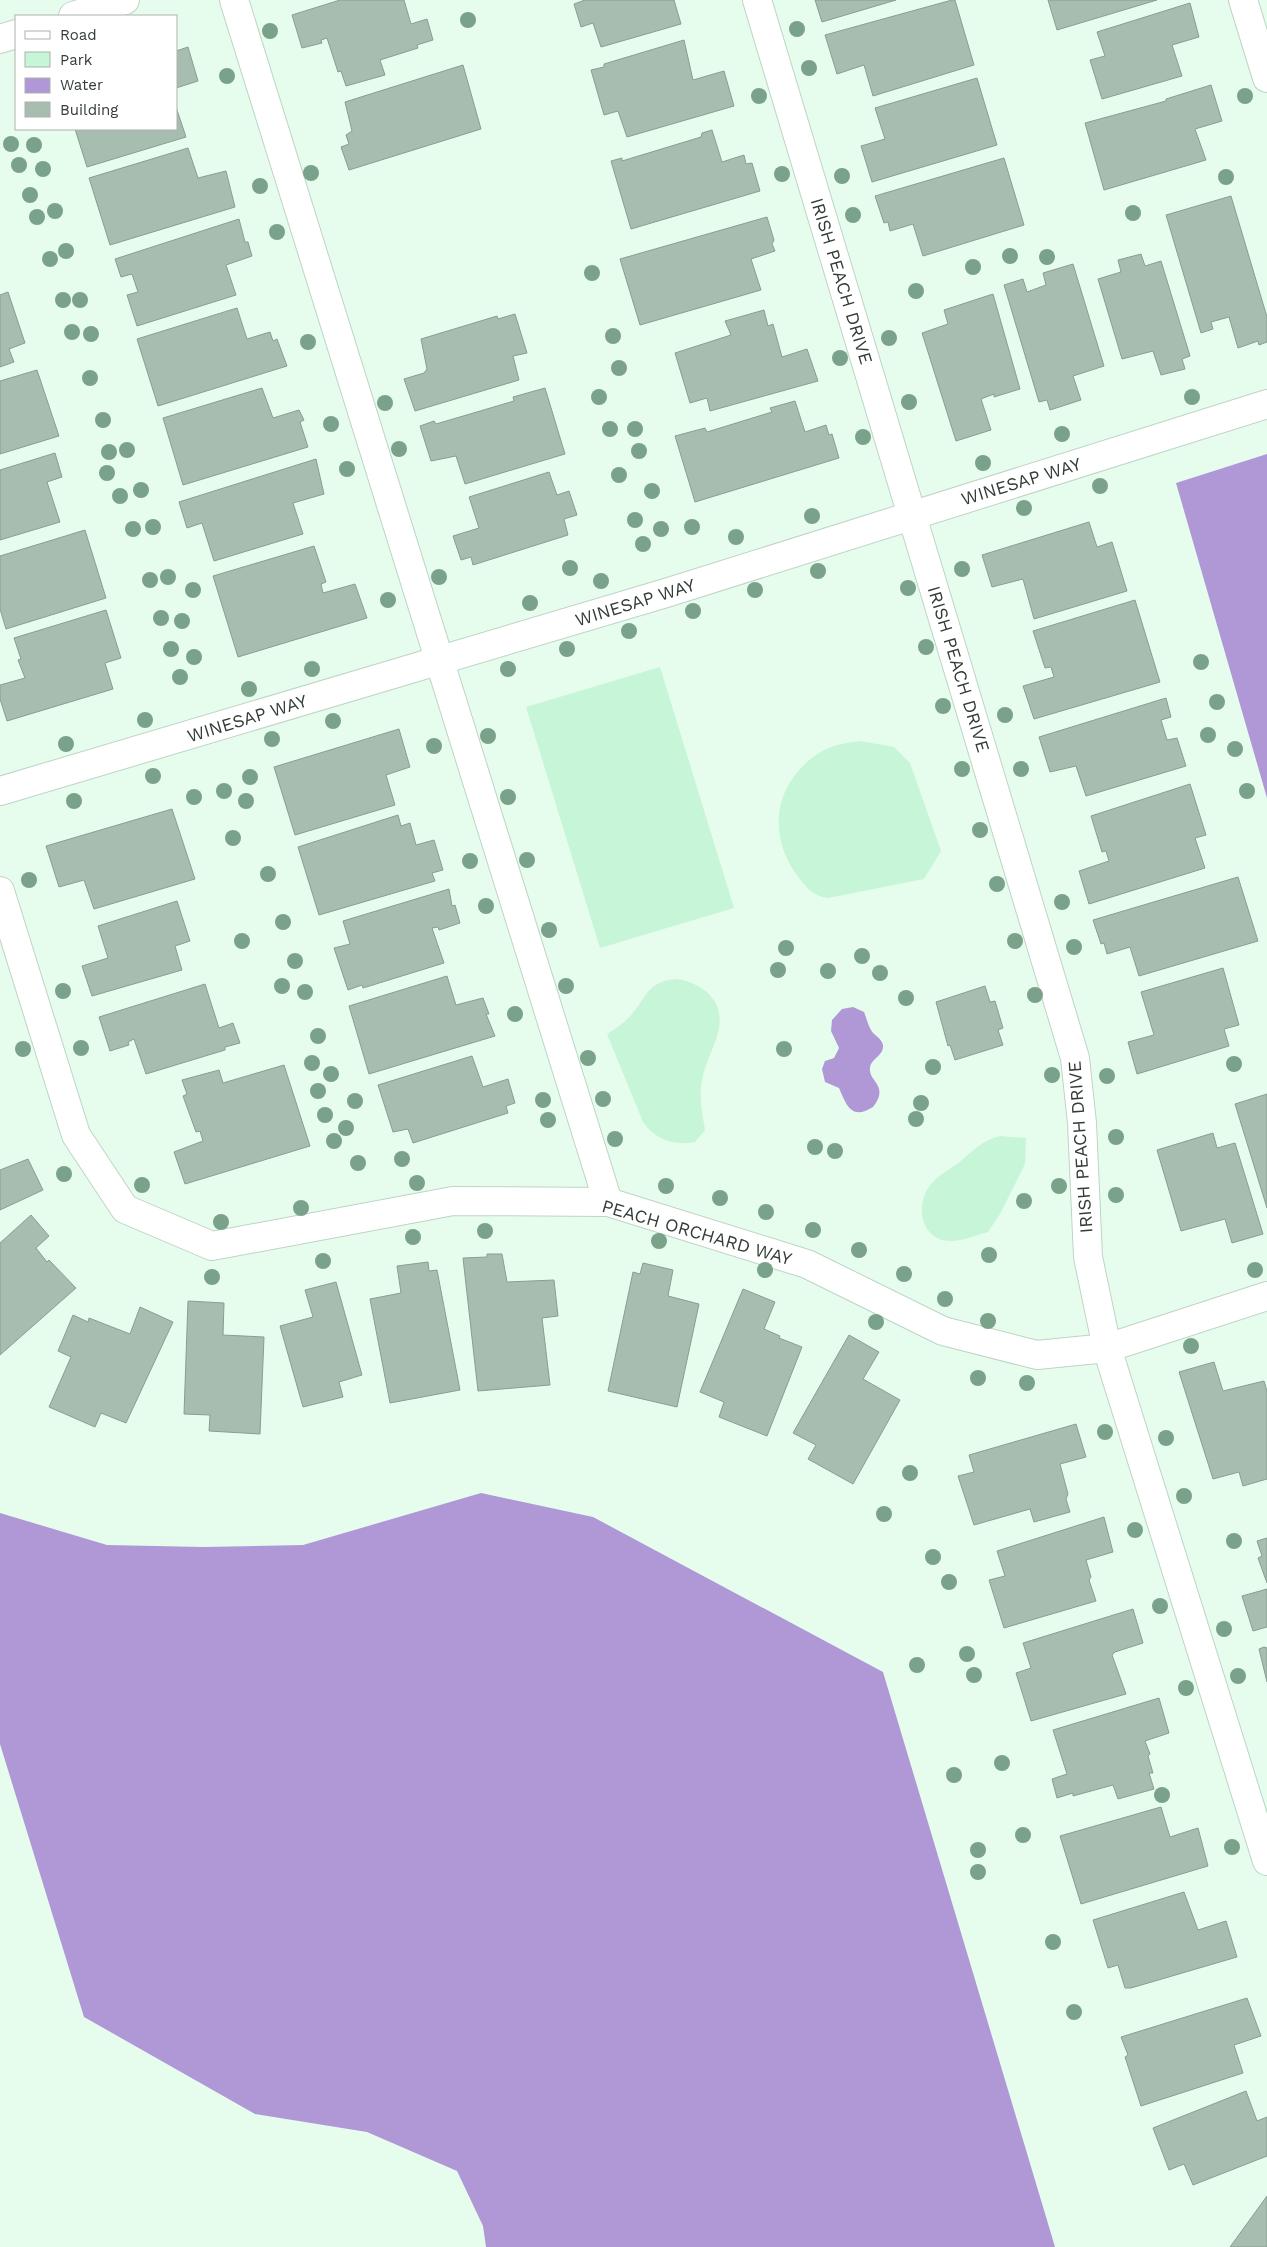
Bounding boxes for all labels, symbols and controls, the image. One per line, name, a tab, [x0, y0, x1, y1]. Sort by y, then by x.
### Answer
legend	[15, 15, 178, 130]
text: Road	[60, 26, 97, 44]
text: Park	[60, 51, 93, 69]
text: Water	[60, 76, 103, 94]
text: Building	[60, 101, 118, 119]
street label: IRISH PEACH DRIVE	[807, 195, 877, 367]
street label: WINESAP WAY	[958, 453, 1084, 509]
street label: WINESAP WAY	[572, 574, 698, 630]
street label: IRISH PEACH DRIVE	[924, 583, 994, 755]
street label: WINESAP WAY	[184, 690, 310, 746]
street label: IRISH PEACH DRIVE	[1064, 1060, 1096, 1234]
street label: PEACH ORCHARD WAY	[600, 1195, 795, 1269]

